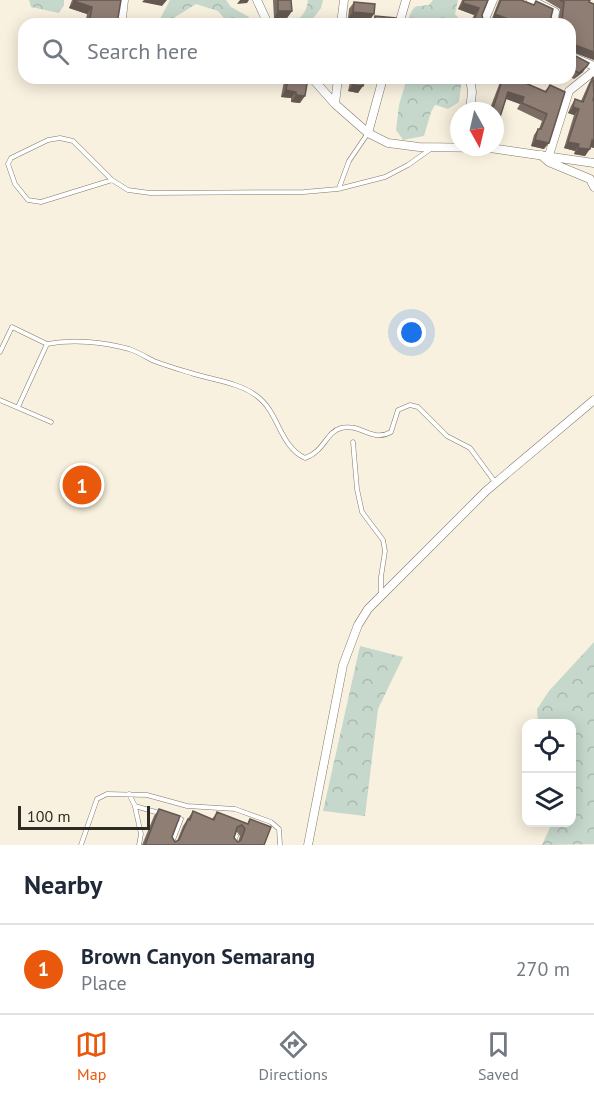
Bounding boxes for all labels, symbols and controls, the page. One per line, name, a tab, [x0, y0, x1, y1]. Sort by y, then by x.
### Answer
search box	[18, 18, 576, 84]
icon: search	[39, 35, 72, 68]
text: Search here	[87, 37, 198, 65]
north arrow	[450, 102, 504, 156]
your location	[397, 318, 426, 347]
pin: 1	[62, 462, 101, 508]
map controls	[522, 719, 576, 827]
button: locate	[522, 719, 576, 773]
button: layers	[522, 773, 576, 827]
scale bar	[18, 803, 150, 830]
text: 100 m	[27, 806, 70, 826]
text: Nearby	[24, 868, 102, 901]
text: Brown Canyon Semarang	[81, 942, 315, 970]
text: 1	[38, 956, 49, 982]
text: 270 m	[516, 956, 570, 982]
text: Place	[81, 970, 127, 996]
tab: Map	[75, 1028, 108, 1084]
tab: Directions	[259, 1028, 328, 1084]
tab: Saved	[478, 1028, 519, 1084]

